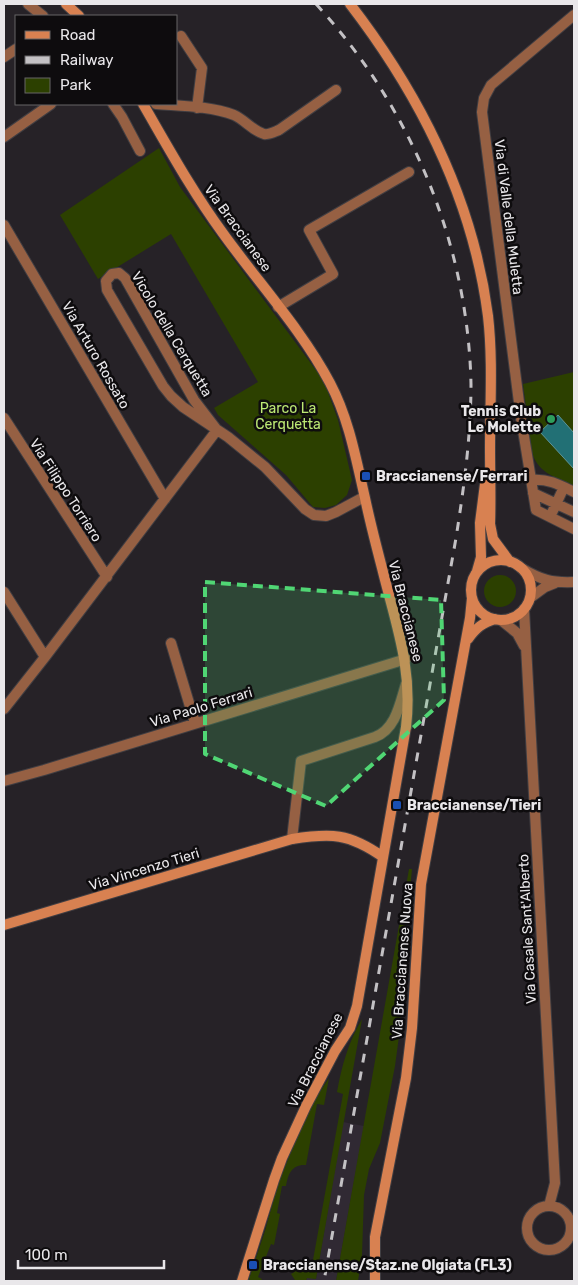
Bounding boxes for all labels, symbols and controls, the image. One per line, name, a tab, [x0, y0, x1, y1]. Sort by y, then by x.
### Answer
legend	[15, 15, 178, 105]
text: Road	[60, 26, 96, 44]
text: Railway	[60, 51, 114, 69]
text: Park	[60, 76, 91, 94]
street label: Via di Valle della Muletta	[491, 139, 526, 296]
street label: Via Braccianese	[200, 181, 275, 275]
street label: Vicolo della Cerquetta	[127, 269, 216, 400]
street label: Via Arturo Rossato	[58, 299, 133, 412]
park label: Parco La Cerquetta	[255, 400, 321, 433]
place label: Tennis Club Le Molette	[461, 403, 541, 436]
marker: Tennis Club Le Molette	[545, 413, 557, 425]
street label: Via Filippo Torriero	[26, 435, 105, 545]
place label: Braccianense/Ferrari	[376, 468, 527, 485]
marker: Braccianense/Ferrari	[360, 470, 372, 482]
street label: Via Braccianese	[385, 559, 426, 664]
street label: Via Paolo Ferrari	[148, 684, 254, 731]
place label: Braccianense/Tieri	[407, 797, 541, 814]
marker: Braccianense/Tieri	[391, 799, 403, 811]
street label: Via Vincenzo Tieri	[87, 845, 201, 894]
street label: Via Casale Sant'Alberto	[515, 853, 540, 1005]
street label: Via Braccianense Nuova	[389, 882, 416, 1040]
street label: Via Braccianese	[284, 1010, 347, 1110]
scale bar	[18, 1238, 164, 1270]
text: 100 m	[25, 1246, 67, 1264]
place label: Braccianense/Staz.ne Olgiata (FL3)	[263, 1257, 512, 1274]
marker: Braccianense/Staz.ne Olgiata (FL3)	[247, 1259, 259, 1271]

